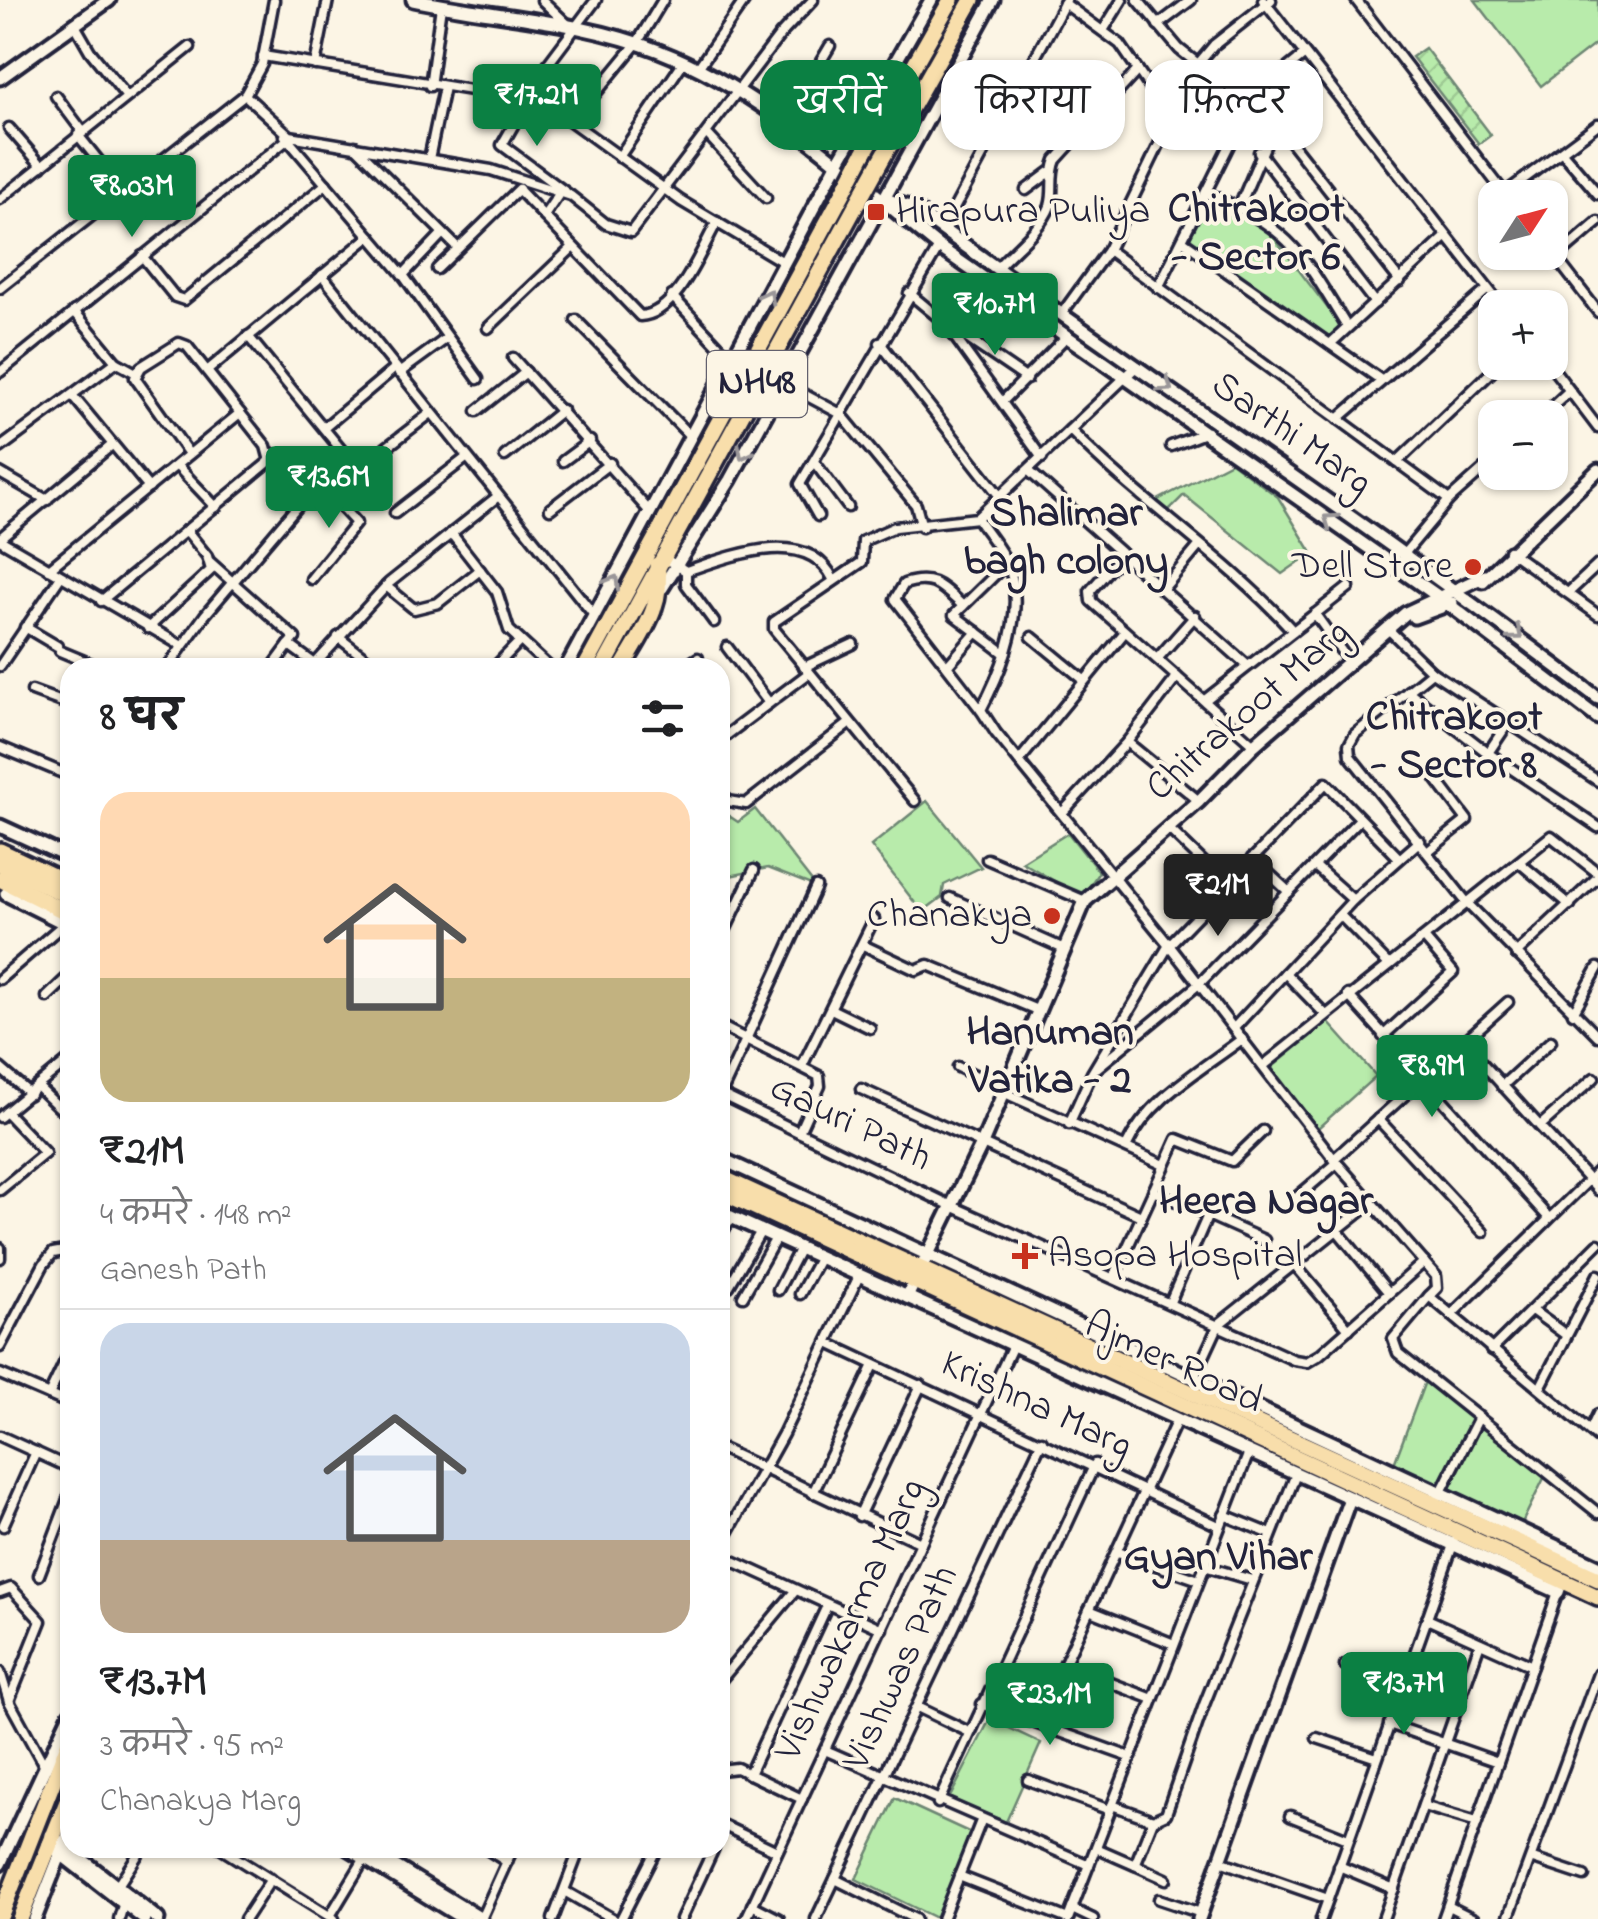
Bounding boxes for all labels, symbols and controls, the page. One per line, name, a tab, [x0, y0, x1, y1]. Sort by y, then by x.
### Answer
chip: खरीदें	[760, 60, 921, 150]
chip: किराया	[941, 60, 1125, 150]
chip: फ़िल्टर	[1145, 60, 1323, 150]
pin: ₹17.2M	[456, 64, 618, 149]
text: ₹17.2M	[495, 73, 579, 120]
pin: ₹8.03M	[51, 155, 213, 240]
text: ₹8.03M	[90, 164, 174, 211]
district label: Chitrakoot - Sector 6	[1168, 180, 1345, 289]
north arrow	[1478, 180, 1568, 270]
map controls	[1478, 180, 1568, 490]
place label: Hirapura Puliya	[896, 183, 1150, 242]
marker: Hirapura Puliya	[865, 201, 887, 223]
pin: ₹10.7M	[914, 273, 1076, 358]
text: ₹10.7M	[954, 282, 1036, 329]
one-way arrow	[756, 289, 775, 307]
button: +	[1478, 290, 1568, 380]
road number: NH48	[707, 351, 807, 417]
street label: Sarthi Marg	[1198, 358, 1384, 512]
one-way arrow	[1154, 374, 1173, 392]
button: −	[1478, 400, 1568, 490]
one-way arrow	[737, 443, 756, 461]
pin: ₹13.6M	[248, 446, 410, 531]
text: ₹13.6M	[288, 455, 370, 502]
district label: Shalimar bagh colony	[964, 484, 1168, 594]
one-way arrow	[1323, 514, 1342, 533]
place label: Dell Store	[1291, 538, 1453, 597]
marker: Dell Store	[1462, 556, 1484, 578]
one-way arrow	[600, 575, 620, 593]
street label: Chitrakoot Marg	[1134, 605, 1364, 817]
one-way arrow	[1505, 623, 1523, 640]
text: 8 घर	[100, 688, 182, 749]
district label: Chitrakoot - Sector 8	[1366, 688, 1543, 797]
icon: filters	[635, 691, 690, 746]
pin: ₹21M	[1159, 854, 1277, 939]
icon: home	[305, 857, 485, 1037]
text: ₹21M	[1186, 863, 1250, 910]
place label: Chanakya	[867, 887, 1032, 946]
marker: Chanakya	[1041, 905, 1063, 927]
district label: Hanuman Vatika - 2	[966, 1003, 1134, 1112]
pin: ₹8.9M	[1362, 1035, 1502, 1120]
text: ₹8.9M	[1399, 1044, 1465, 1091]
street label: Gauri Path	[759, 1059, 941, 1189]
text: ₹21M	[100, 1122, 185, 1183]
district label: Heera Nagar	[1159, 1172, 1374, 1234]
text: 4 कमरे · 148 m²	[100, 1193, 292, 1240]
place label: Asopa Hospital	[1048, 1227, 1302, 1286]
marker: Asopa Hospital	[1012, 1243, 1038, 1269]
text: Ganesh Path	[100, 1248, 267, 1295]
street label: Ajmer Road	[1074, 1297, 1272, 1431]
street label: Krishna Marg	[930, 1336, 1142, 1476]
icon: home	[305, 1388, 485, 1568]
street label: Vishwakarma Marg	[760, 1469, 943, 1772]
district label: Gyan Vihar	[1124, 1528, 1313, 1589]
street label: Vishwas Path	[828, 1556, 975, 1781]
pin: ₹13.7M	[1323, 1652, 1485, 1737]
text: ₹13.7M	[100, 1653, 207, 1714]
text: ₹13.7M	[1363, 1661, 1445, 1708]
pin: ₹23.1M	[969, 1663, 1131, 1748]
text: ₹23.1M	[1008, 1672, 1092, 1719]
text: 3 कमरे · 95 m²	[100, 1724, 284, 1771]
text: Chanakya Marg	[100, 1779, 301, 1826]

